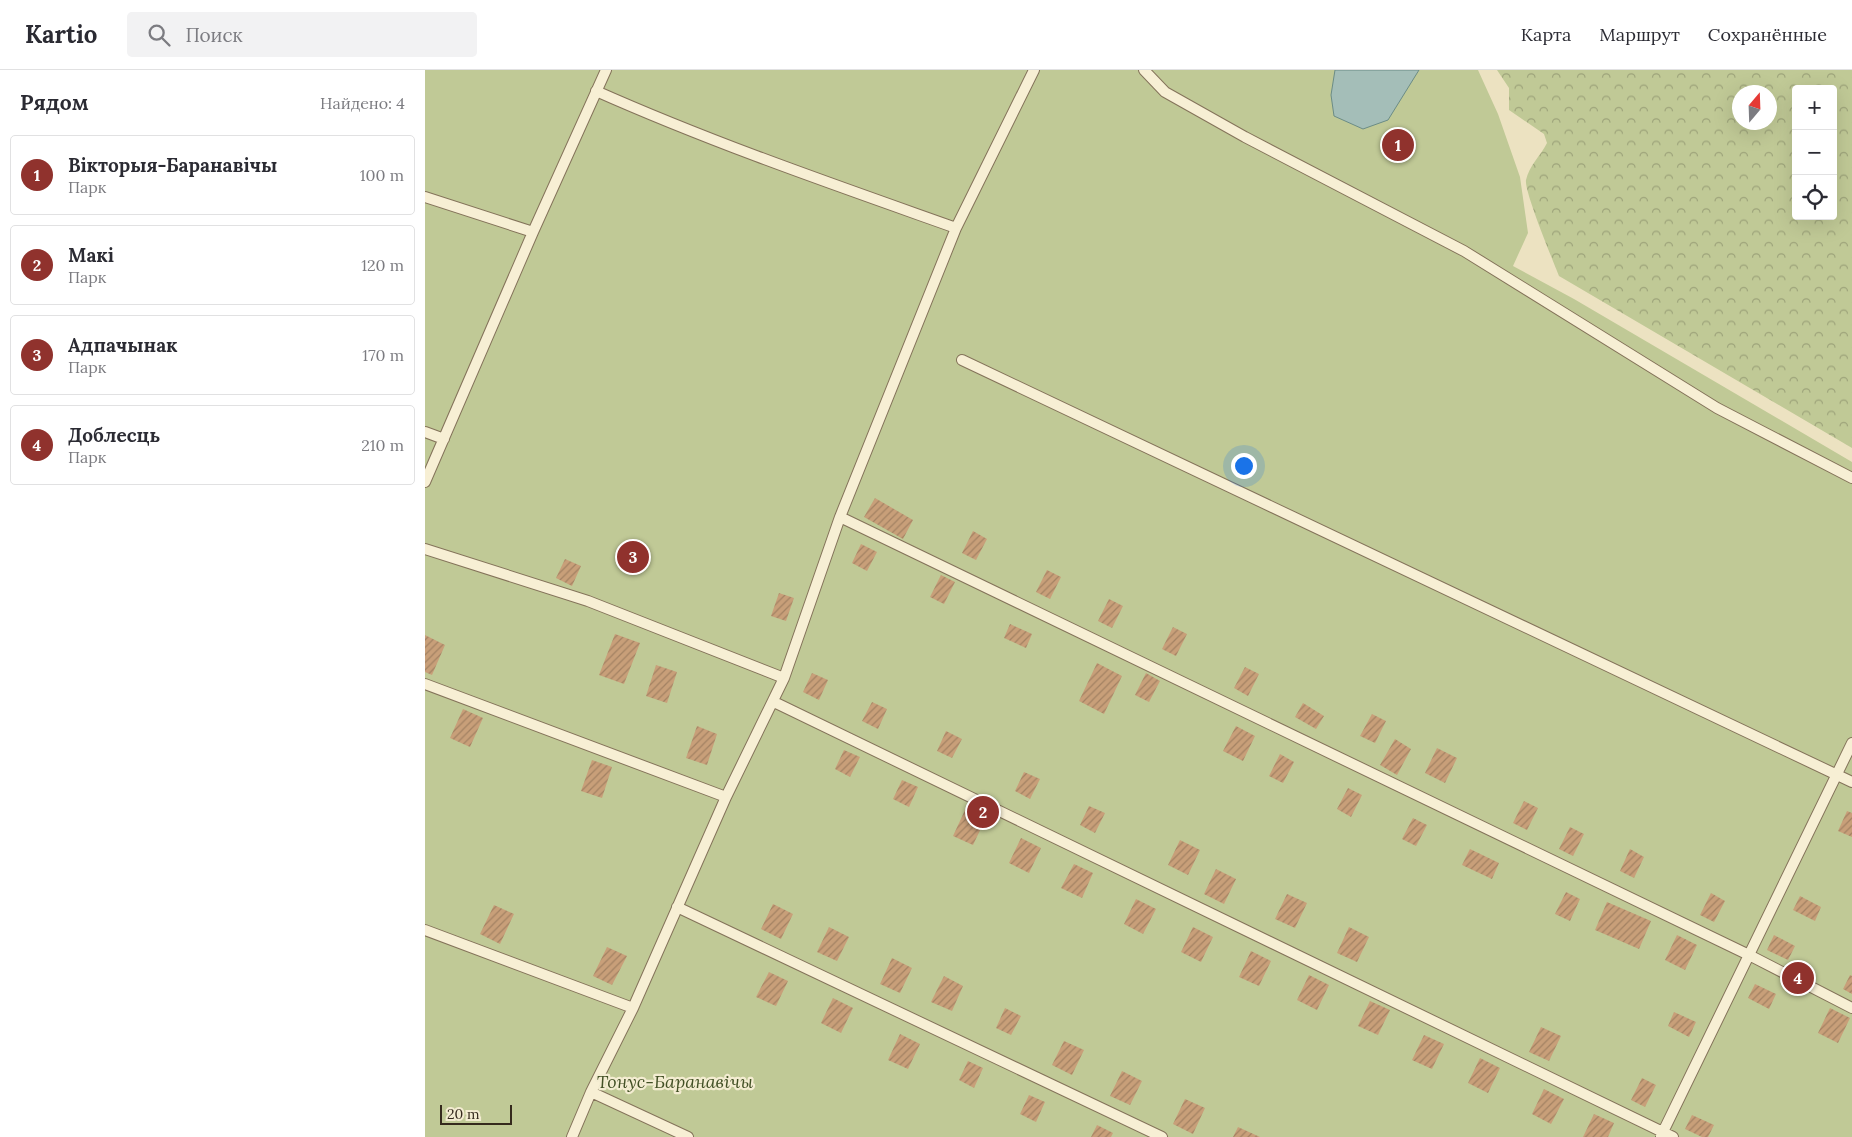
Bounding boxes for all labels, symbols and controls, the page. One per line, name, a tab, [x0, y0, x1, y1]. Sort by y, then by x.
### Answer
search box	[127, 12, 477, 57]
text: Kartio	[25, 19, 97, 50]
icon: search	[145, 21, 173, 49]
text: Поиск	[185, 23, 243, 47]
text: Карта	[1521, 23, 1571, 46]
text: Маршрут	[1599, 23, 1680, 46]
text: Сохранённые	[1708, 23, 1827, 46]
north arrow	[1732, 85, 1777, 130]
map controls	[1792, 85, 1837, 220]
button: +	[1792, 85, 1837, 130]
text: Рядом	[20, 89, 89, 116]
text: Найдено: 4	[320, 93, 405, 113]
pin: 1	[1382, 126, 1414, 164]
button: −	[1792, 130, 1837, 175]
text: Вікторыя-Баранавічы	[68, 153, 277, 177]
text: 1	[34, 165, 40, 185]
text: 100 m	[360, 165, 404, 185]
button: locate	[1792, 175, 1837, 220]
text: Парк	[68, 177, 106, 197]
text: Макі	[68, 243, 114, 267]
text: 2	[33, 255, 41, 275]
text: 120 m	[361, 255, 404, 275]
text: Парк	[68, 267, 106, 287]
text: Адпачынак	[68, 333, 177, 357]
text: 3	[33, 345, 41, 365]
text: 170 m	[362, 345, 404, 365]
text: Парк	[68, 357, 106, 377]
text: Доблесць	[68, 423, 160, 447]
text: 4	[33, 435, 41, 455]
text: 210 m	[361, 435, 404, 455]
text: Парк	[68, 447, 106, 467]
your location	[1231, 453, 1257, 479]
pin: 3	[617, 538, 649, 576]
pin: 2	[967, 793, 999, 831]
pin: 4	[1782, 959, 1814, 997]
park label: Тонус-Баранавічы	[597, 1070, 753, 1093]
scale bar	[440, 1102, 513, 1125]
text: 20 m	[447, 1105, 479, 1123]

